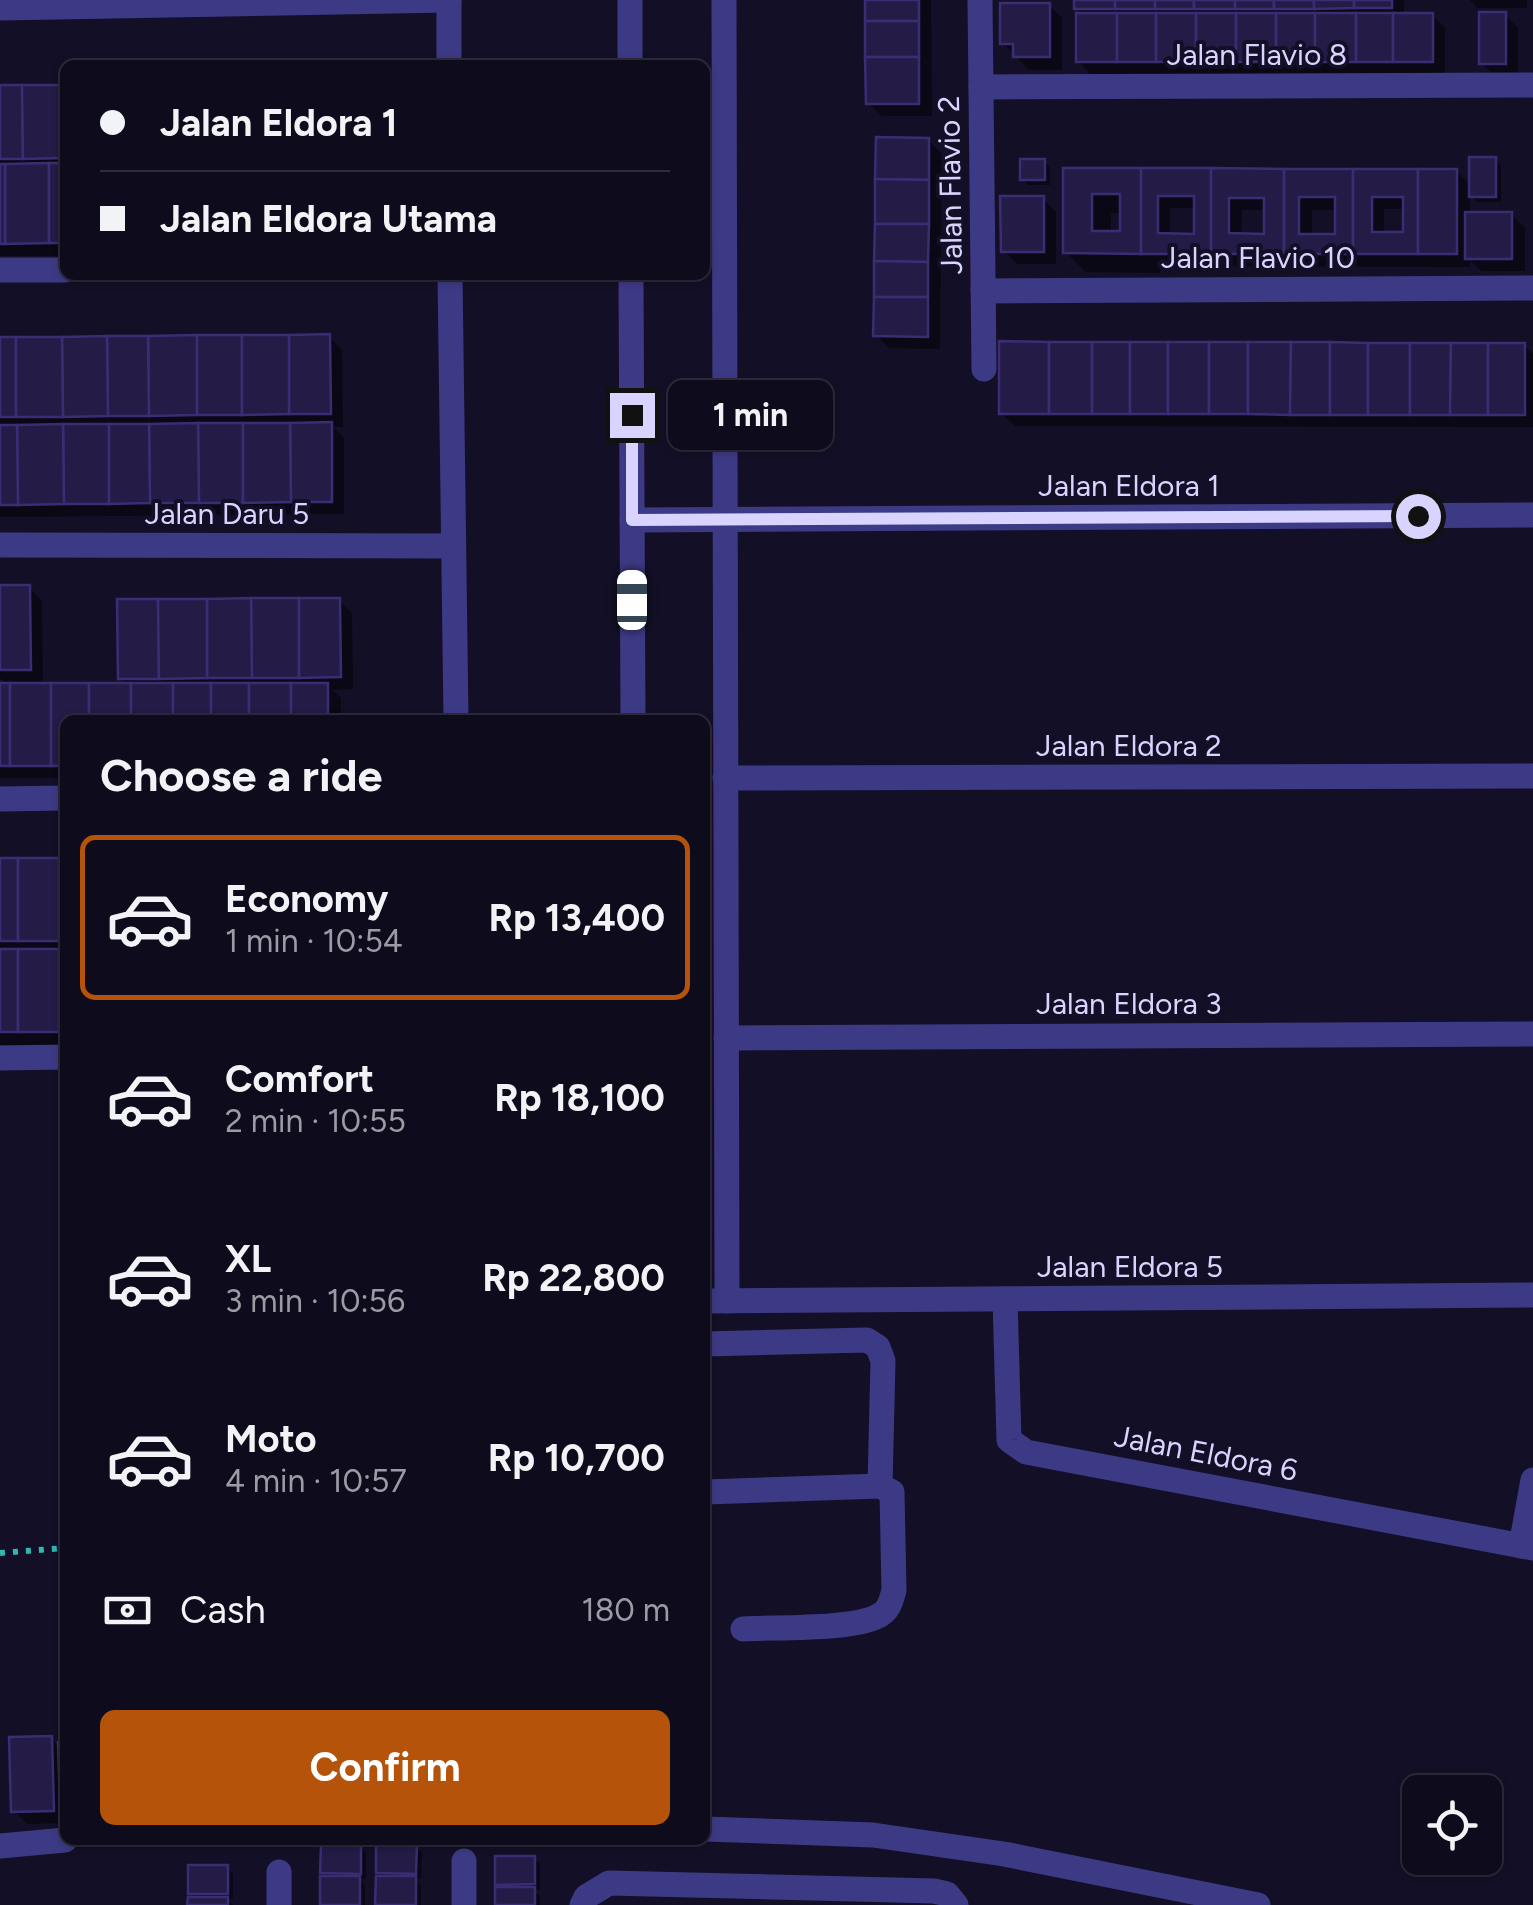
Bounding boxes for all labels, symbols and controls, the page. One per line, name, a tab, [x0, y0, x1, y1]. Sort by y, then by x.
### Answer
street label: Jalan Flavio 8	[1167, 36, 1347, 73]
street label: Jalan Flavio 2	[930, 95, 970, 275]
text: Jalan Eldora 1	[160, 100, 398, 146]
text: Jalan Eldora Utama	[160, 196, 497, 242]
street label: Jalan Flavio 10	[1161, 239, 1355, 276]
callout: 1 min	[667, 380, 832, 450]
route end	[610, 393, 655, 438]
text: 1 min	[713, 396, 788, 434]
street label: Jalan Eldora 1	[1038, 467, 1220, 504]
route start	[1396, 494, 1441, 539]
street label: Jalan Daru 5	[145, 495, 309, 532]
car	[617, 570, 647, 630]
street label: Jalan Eldora 2	[1036, 727, 1222, 764]
text: Choose a ride	[100, 748, 382, 802]
icon: car	[105, 873, 195, 963]
text: Economy	[225, 876, 388, 922]
text: Rp 13,400	[488, 895, 665, 941]
text: 1 min · 10:54	[225, 922, 403, 960]
street label: Jalan Eldora 3	[1036, 985, 1222, 1022]
icon: car	[105, 1053, 195, 1143]
text: Comfort	[225, 1056, 374, 1102]
text: Rp 18,100	[494, 1075, 665, 1121]
text: 2 min · 10:55	[225, 1102, 406, 1140]
icon: car	[105, 1233, 195, 1323]
text: XL	[225, 1236, 271, 1282]
street label: Jalan Eldora 5	[1037, 1248, 1223, 1285]
text: Rp 22,800	[482, 1255, 665, 1301]
text: 3 min · 10:56	[225, 1282, 405, 1320]
icon: car	[105, 1413, 195, 1503]
text: Moto	[225, 1416, 317, 1462]
street label: Jalan Eldora 6	[1111, 1417, 1301, 1489]
text: Rp 10,700	[488, 1435, 665, 1481]
text: 4 min · 10:57	[225, 1462, 407, 1500]
icon: cash	[100, 1583, 155, 1638]
text: Cash	[180, 1587, 266, 1633]
text: 180 m	[581, 1591, 670, 1629]
button: Confirm	[100, 1710, 670, 1825]
map controls	[1402, 1775, 1502, 1875]
button: locate	[1402, 1775, 1502, 1875]

